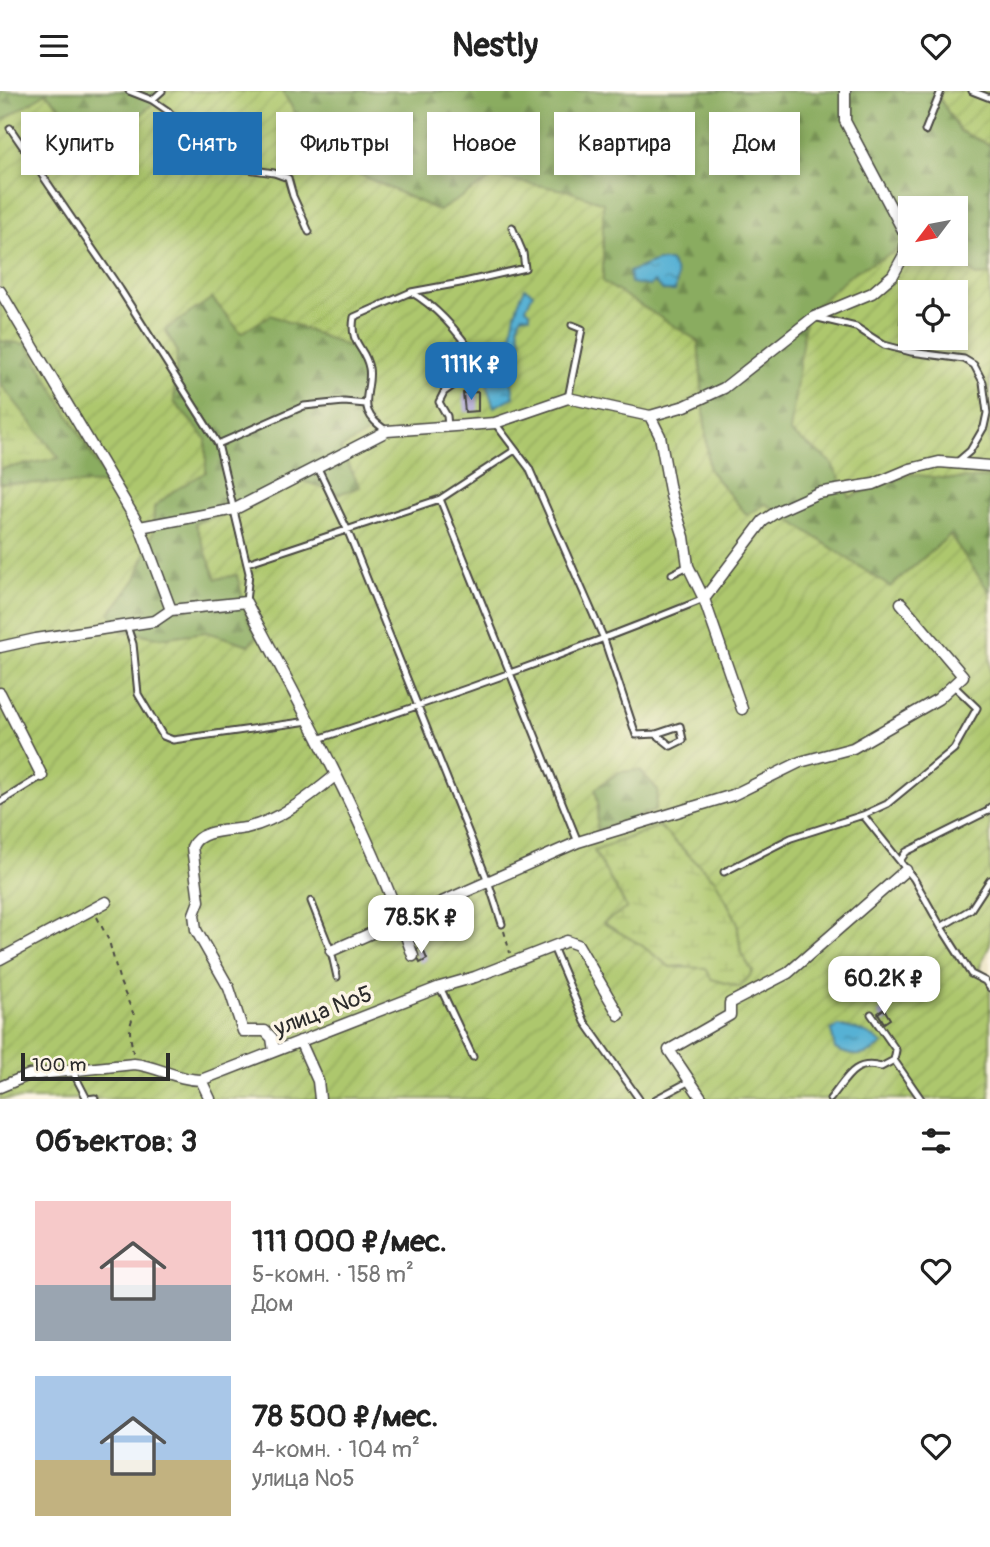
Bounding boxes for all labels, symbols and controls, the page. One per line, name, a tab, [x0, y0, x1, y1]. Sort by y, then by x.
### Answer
text: Nestly	[452, 26, 538, 66]
icon: menu	[35, 27, 73, 65]
icon: heart	[917, 27, 955, 65]
chip: Купить	[21, 112, 139, 175]
chip: Снять	[153, 112, 262, 175]
chip: Фильтры	[276, 112, 413, 175]
chip: Новое	[427, 112, 540, 175]
chip: Квартира	[554, 112, 695, 175]
chip: Дом	[709, 112, 800, 175]
north arrow	[898, 196, 968, 266]
map controls	[898, 196, 968, 350]
button: locate	[898, 280, 968, 350]
pin: 111K ₽	[414, 343, 528, 402]
text: 111K ₽	[441, 350, 501, 379]
pin: 78.5K ₽	[356, 895, 486, 955]
text: 78.5K ₽	[384, 903, 458, 932]
pin: 60.2K ₽	[819, 957, 949, 1016]
text: 60.2K ₽	[844, 964, 924, 993]
street label: улица №5	[269, 979, 376, 1043]
scale bar	[21, 1050, 170, 1082]
text: 100 m	[32, 1053, 86, 1077]
icon: filters	[917, 1122, 955, 1160]
text: Объектов: 3	[35, 1123, 197, 1160]
text: 111 000 ₽/мес.	[252, 1223, 447, 1260]
icon: home	[91, 1229, 175, 1313]
icon: heart	[917, 1252, 955, 1290]
text: 5-комн. · 158 m²	[252, 1260, 414, 1289]
text: Дом	[252, 1289, 293, 1318]
text: 78 500 ₽/мес.	[252, 1398, 438, 1435]
icon: home	[91, 1404, 175, 1488]
icon: heart	[917, 1427, 955, 1465]
text: 4-комн. · 104 m²	[252, 1435, 420, 1464]
text: улица №5	[252, 1464, 355, 1493]

